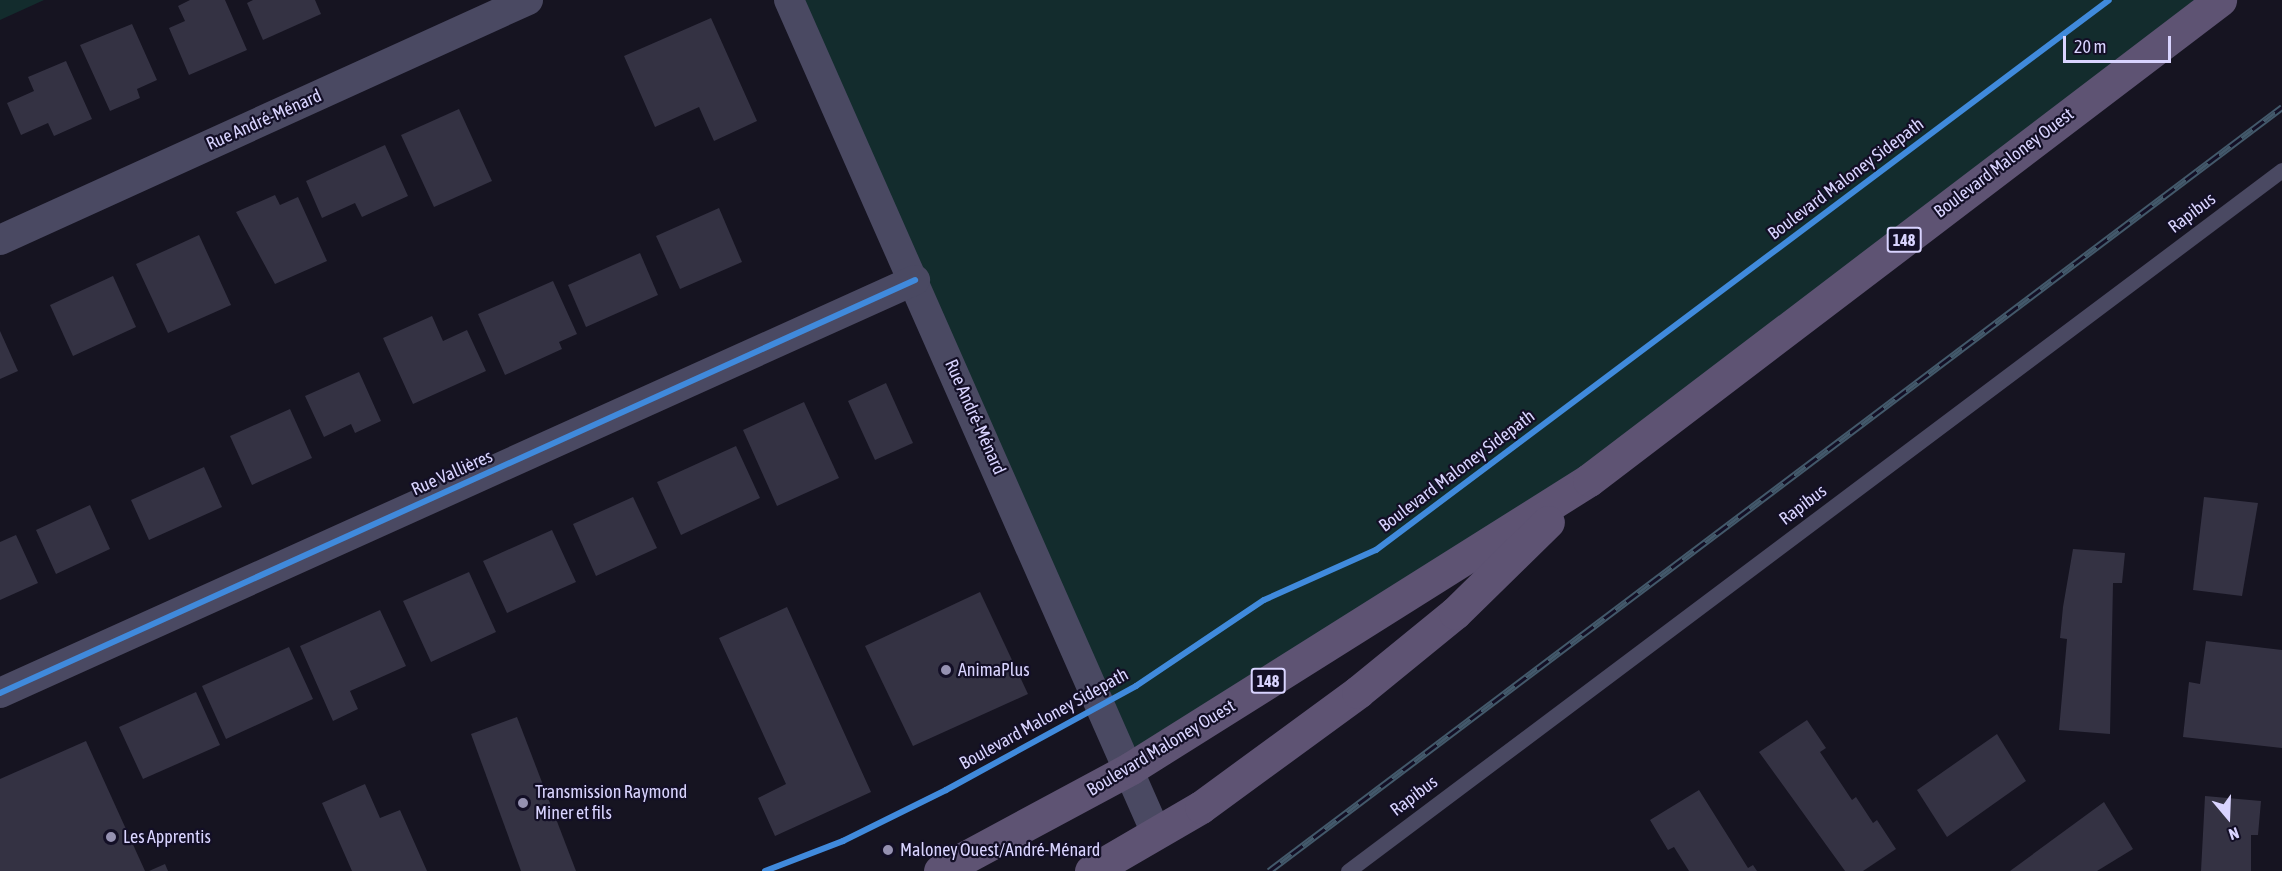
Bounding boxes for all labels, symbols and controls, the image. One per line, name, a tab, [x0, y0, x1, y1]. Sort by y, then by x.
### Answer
scale bar	[2066, 24, 2174, 62]
text: 20 m	[2074, 36, 2106, 57]
street label: Rue André-Ménard	[203, 85, 325, 155]
street label: Boulevard Maloney Ouest	[1930, 103, 2078, 223]
street label: Boulevard Maloney Sidepath	[1764, 113, 1928, 245]
street label: Rapibus	[2164, 188, 2220, 238]
road number: 148	[1886, 227, 1922, 253]
street label: Rue André-Ménard	[940, 356, 1010, 478]
street label: Boulevard Maloney Sidepath	[1375, 405, 1539, 537]
street label: Rue Vallières	[408, 446, 496, 500]
street label: Rapibus	[1775, 480, 1831, 530]
place label: AnimaPlus	[958, 659, 1030, 681]
marker: AnimaPlus	[939, 663, 953, 677]
street label: Boulevard Maloney Sidepath	[956, 664, 1132, 774]
road number: 148	[1250, 668, 1286, 694]
street label: Boulevard Maloney Ouest	[1083, 695, 1239, 801]
street label: Rapibus	[1386, 771, 1442, 821]
place label: Transmission Raymond Miner et fils	[535, 782, 687, 824]
north arrow	[2198, 787, 2258, 847]
marker: Transmission Raymond Miner et fils	[516, 796, 530, 810]
text: N	[2226, 824, 2241, 844]
place label: Les Apprentis	[123, 826, 211, 848]
marker: Les Apprentis	[104, 830, 118, 844]
place label: Maloney Ouest/André-Ménard	[900, 839, 1100, 861]
marker: Maloney Ouest/André-Ménard	[881, 843, 895, 857]

